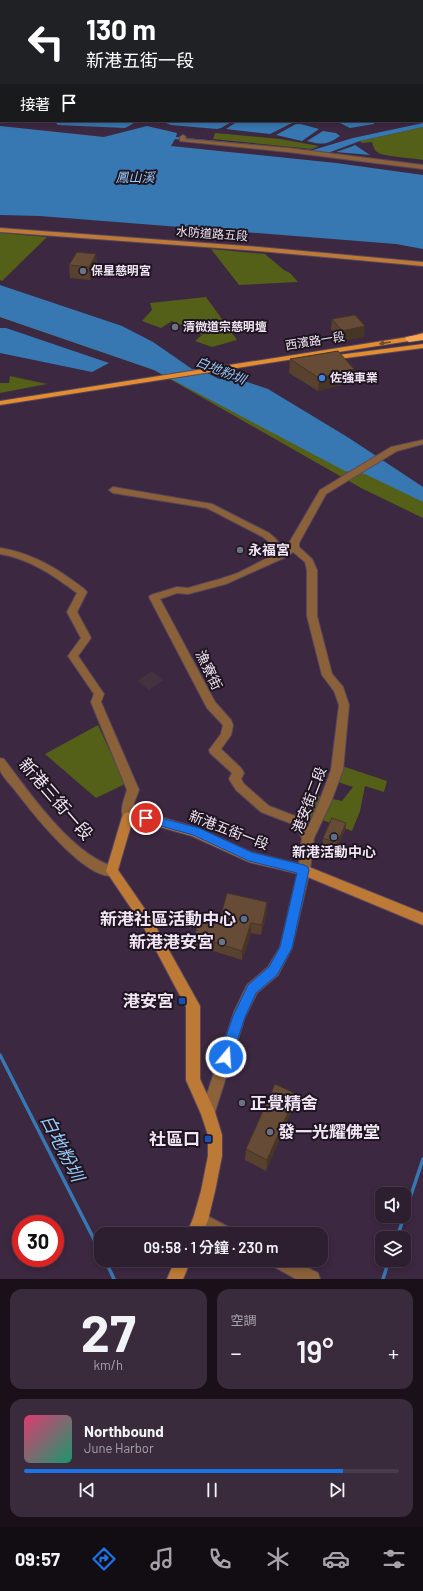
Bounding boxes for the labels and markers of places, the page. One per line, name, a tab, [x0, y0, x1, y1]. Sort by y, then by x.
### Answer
place label: 保星慈明宮	[91, 263, 151, 277]
marker: 保星慈明宮	[78, 266, 88, 276]
place label: 清微道宗慈明壇	[183, 319, 267, 333]
marker: 清微道宗慈明壇	[170, 322, 180, 332]
place label: 佐強車業	[330, 370, 378, 384]
marker: 佐強車業	[317, 373, 327, 383]
place label: 永福宮	[248, 541, 290, 558]
marker: 永福宮	[235, 545, 245, 555]
pin	[129, 801, 163, 835]
marker: 新港活動中心	[329, 832, 339, 842]
place label: 新港活動中心	[292, 843, 376, 860]
place label: 新港社區活動中心	[100, 908, 236, 928]
marker: 新港社區活動中心	[239, 914, 249, 924]
place label: 新港港安宮	[129, 931, 214, 951]
marker: 新港港安宮	[217, 937, 227, 947]
place label: 港安宮	[123, 990, 174, 1010]
marker: 港安宮	[177, 996, 187, 1006]
place label: 正覺精舍	[250, 1092, 318, 1112]
marker: 正覺精舍	[237, 1098, 247, 1108]
place label: 發一光耀佛堂	[278, 1121, 380, 1141]
marker: 發一光耀佛堂	[265, 1127, 275, 1137]
place label: 社區口	[149, 1128, 200, 1148]
marker: 社區口	[203, 1134, 213, 1144]

